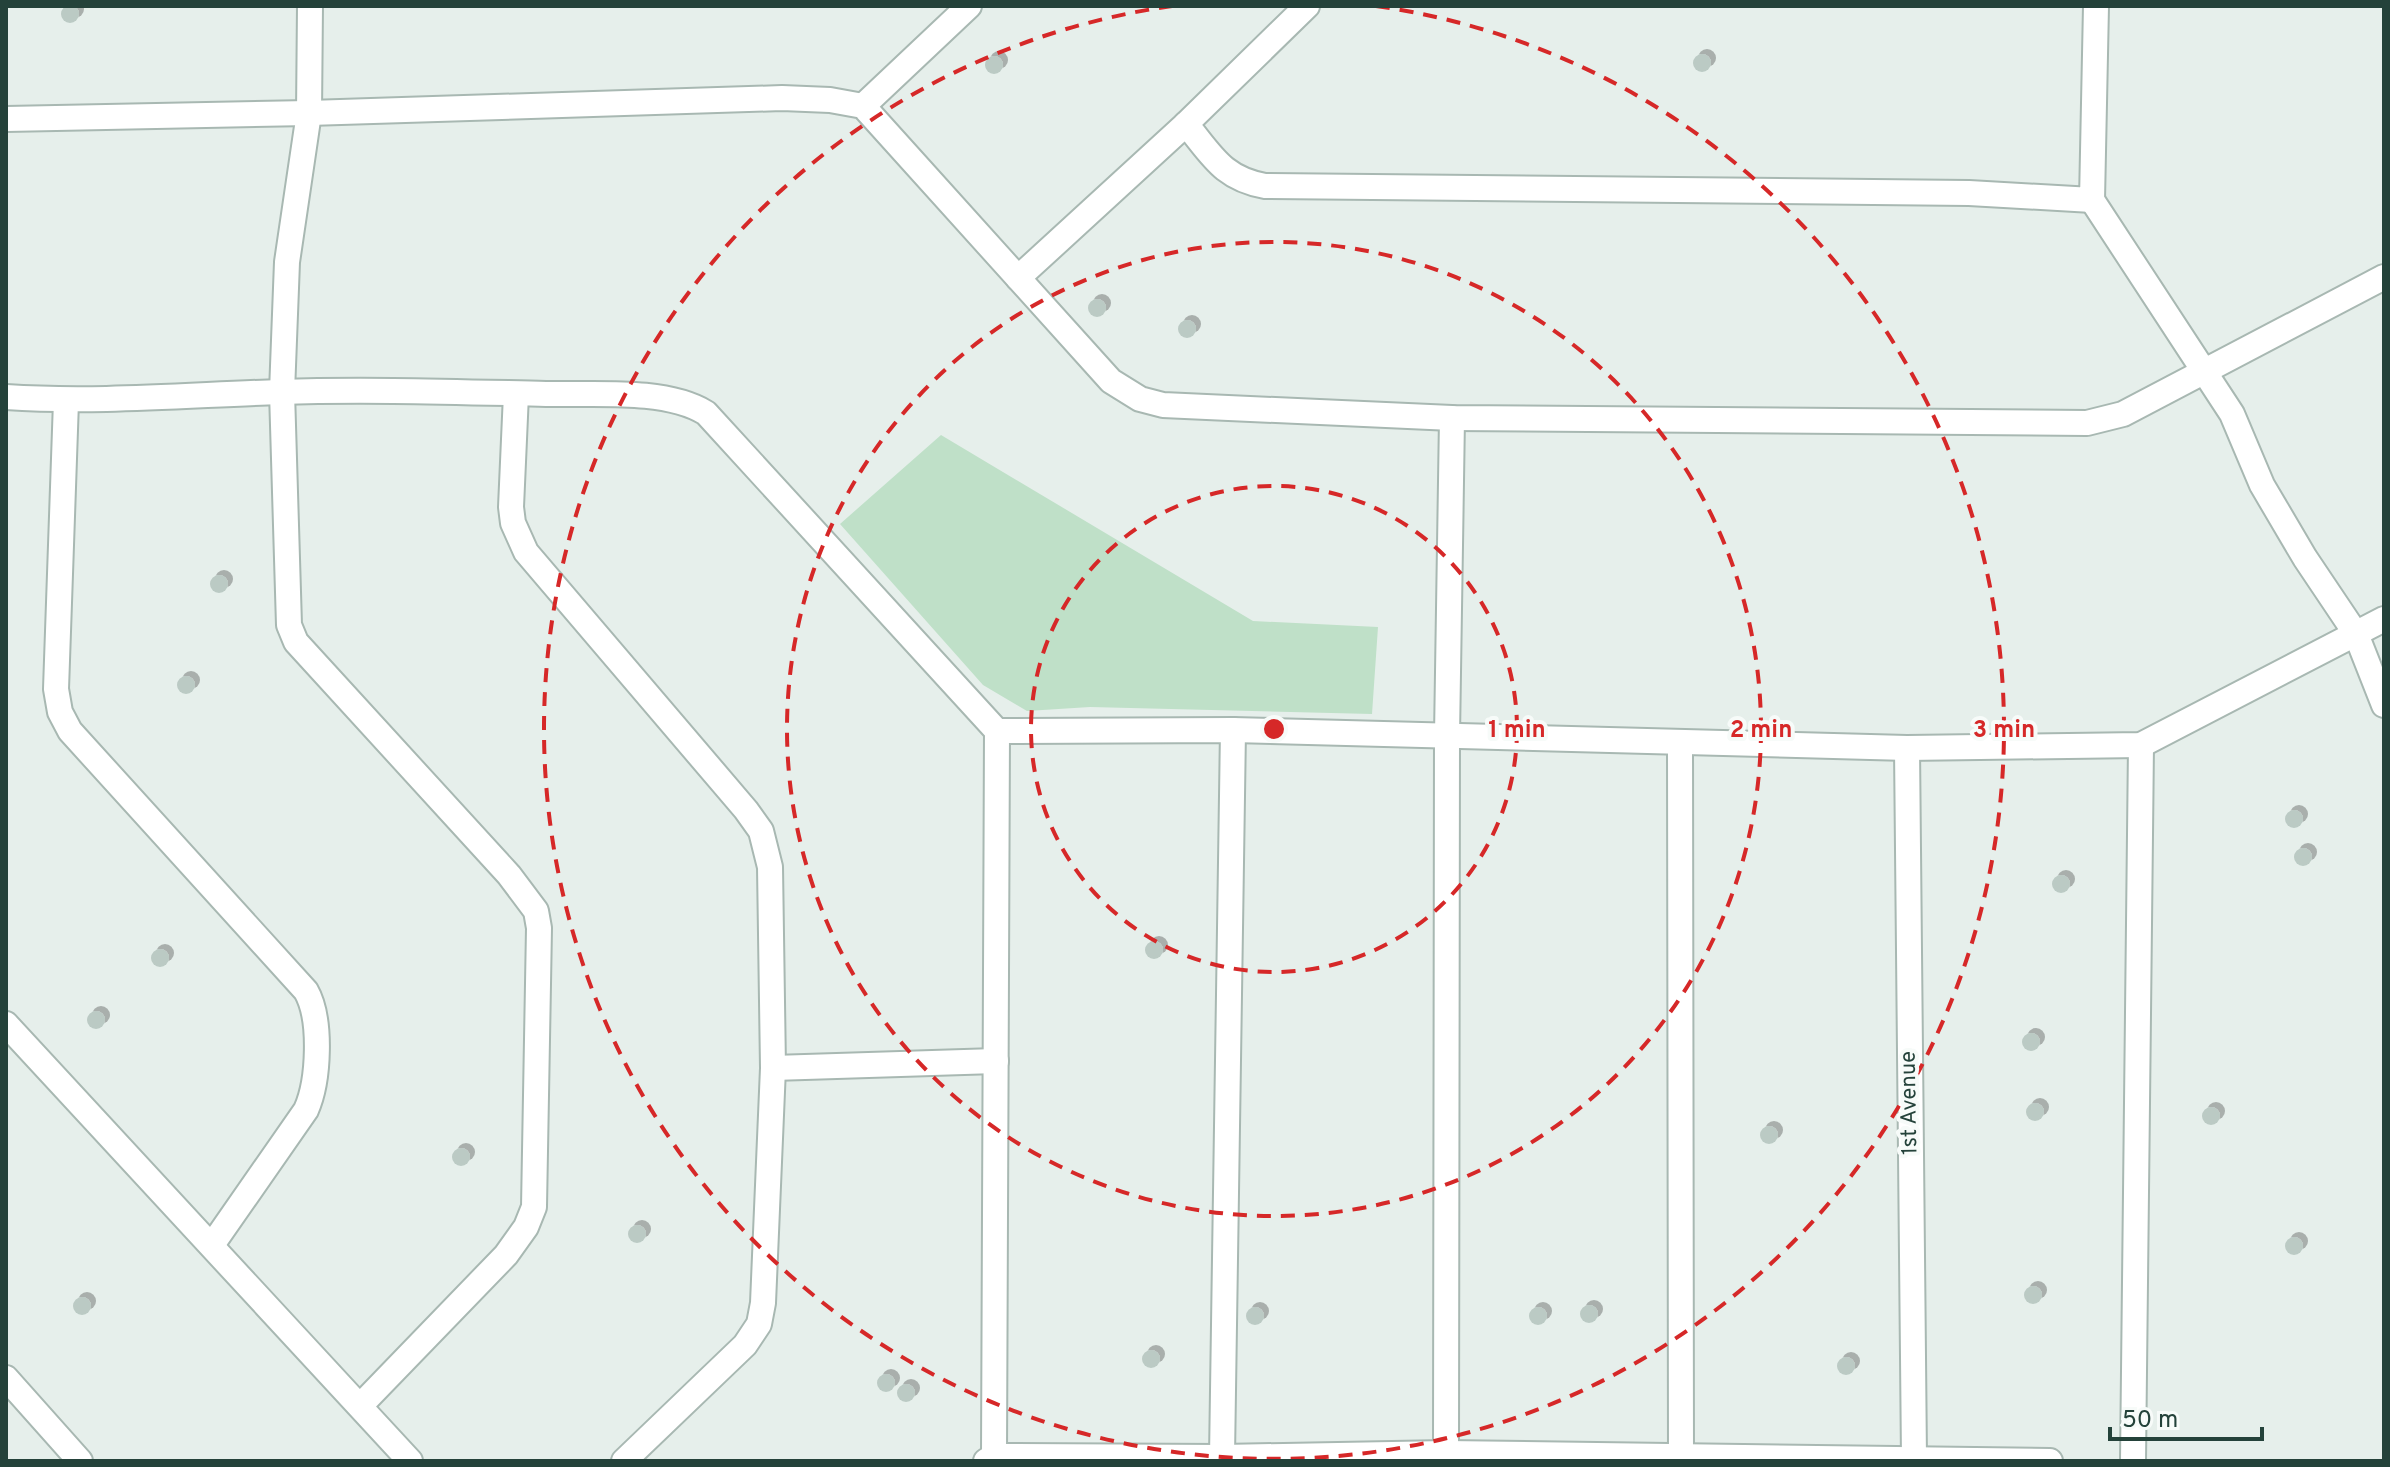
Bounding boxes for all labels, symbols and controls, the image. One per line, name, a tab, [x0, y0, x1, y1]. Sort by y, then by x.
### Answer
centre of rings	[1260, 715, 1288, 743]
text: 1 min	[1488, 716, 1546, 746]
text: 2 min	[1730, 716, 1792, 746]
text: 3 min	[1973, 716, 2035, 746]
street label: 1st Avenue	[1896, 1051, 1924, 1155]
scale bar	[2110, 1391, 2262, 1441]
text: 50 m	[2122, 1406, 2178, 1436]

